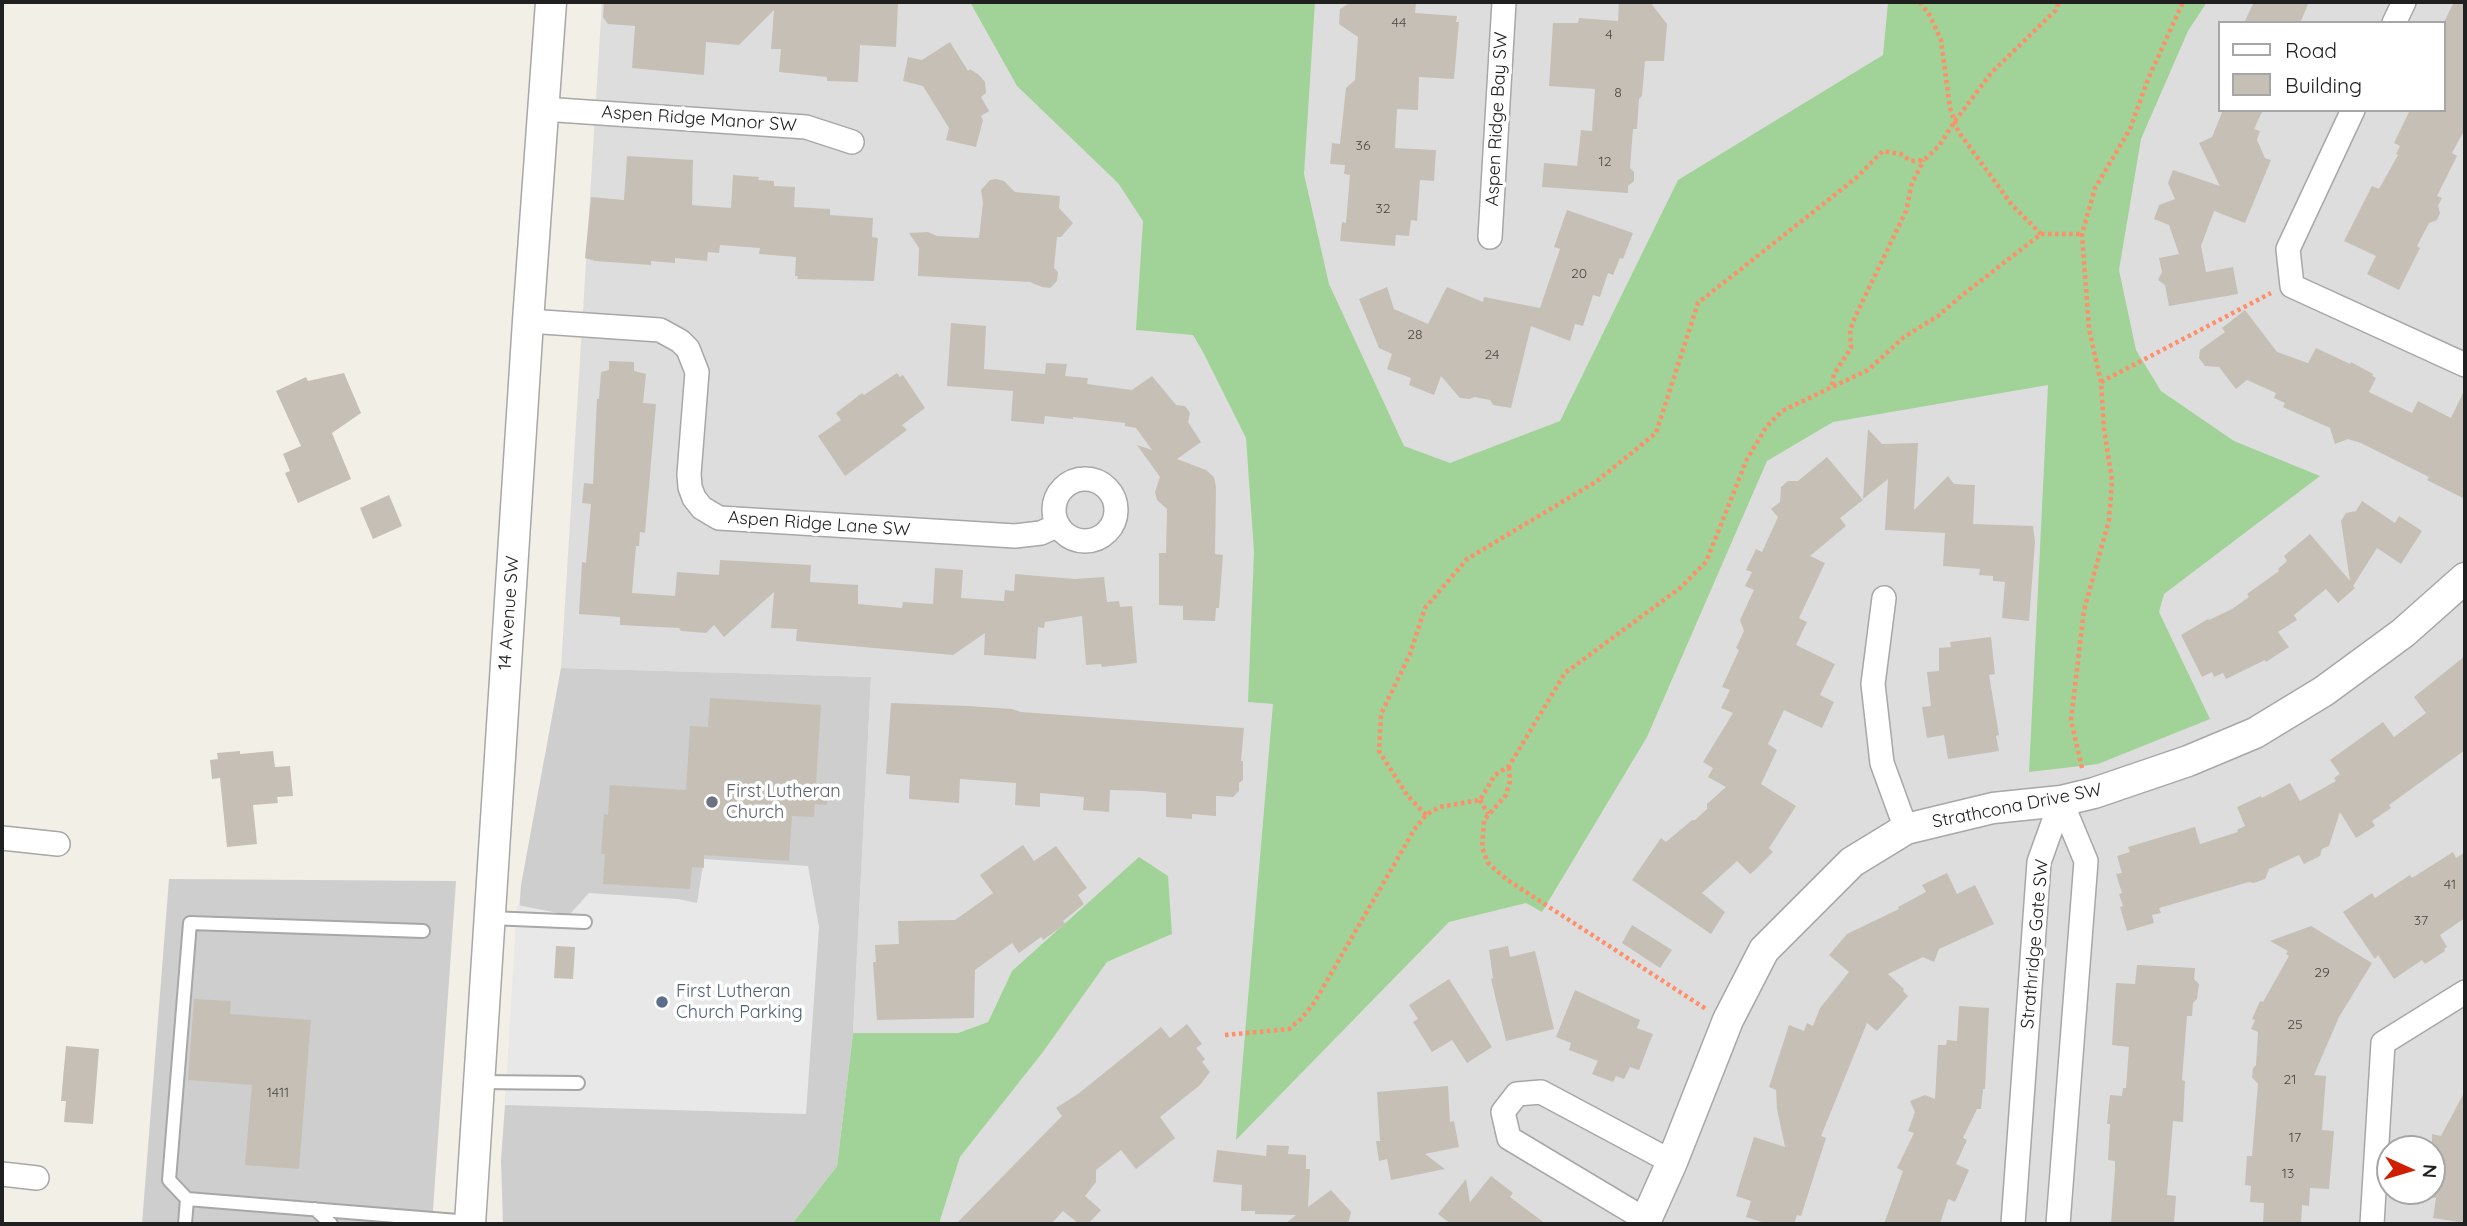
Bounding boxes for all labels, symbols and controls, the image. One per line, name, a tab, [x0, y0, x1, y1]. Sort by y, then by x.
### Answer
house number: 44	[1392, 15, 1406, 31]
legend	[2218, 21, 2446, 112]
house number: 4	[1605, 27, 1613, 43]
street label: Aspen Ridge Bay SW	[1482, 31, 1512, 207]
text: Road	[2285, 37, 2337, 63]
text: Building	[2285, 72, 2362, 98]
house number: 8	[1614, 85, 1622, 101]
street label: Aspen Ridge Manor SW	[601, 101, 797, 137]
house number: 36	[1356, 138, 1370, 154]
house number: 12	[1599, 154, 1611, 170]
house number: 32	[1375, 201, 1391, 217]
house number: 20	[1571, 266, 1587, 282]
house number: 28	[1407, 327, 1423, 343]
house number: 24	[1485, 347, 1499, 363]
street label: Aspen Ridge Lane SW	[727, 507, 911, 541]
street label: 14 Avenue SW	[494, 555, 524, 671]
street label: Strathcona Drive SW	[1930, 779, 2104, 833]
place label: First Lutheran Church	[726, 781, 841, 824]
marker: First Lutheran Church	[704, 794, 720, 810]
street label: Strathridge Gate SW	[2017, 858, 2053, 1030]
house number: 41	[2444, 877, 2456, 893]
house number: 37	[2414, 913, 2428, 929]
house number: 29	[2314, 965, 2330, 981]
place label: First Lutheran Church Parking	[676, 981, 803, 1024]
marker: First Lutheran Church Parking	[654, 994, 670, 1010]
house number: 25	[2287, 1017, 2303, 1033]
house number: 21	[2284, 1072, 2296, 1088]
house number: 1411	[267, 1085, 289, 1101]
house number: 17	[2289, 1130, 2301, 1146]
north arrow	[2376, 1135, 2446, 1205]
text: N	[2417, 1164, 2442, 1179]
house number: 13	[2282, 1166, 2294, 1182]

